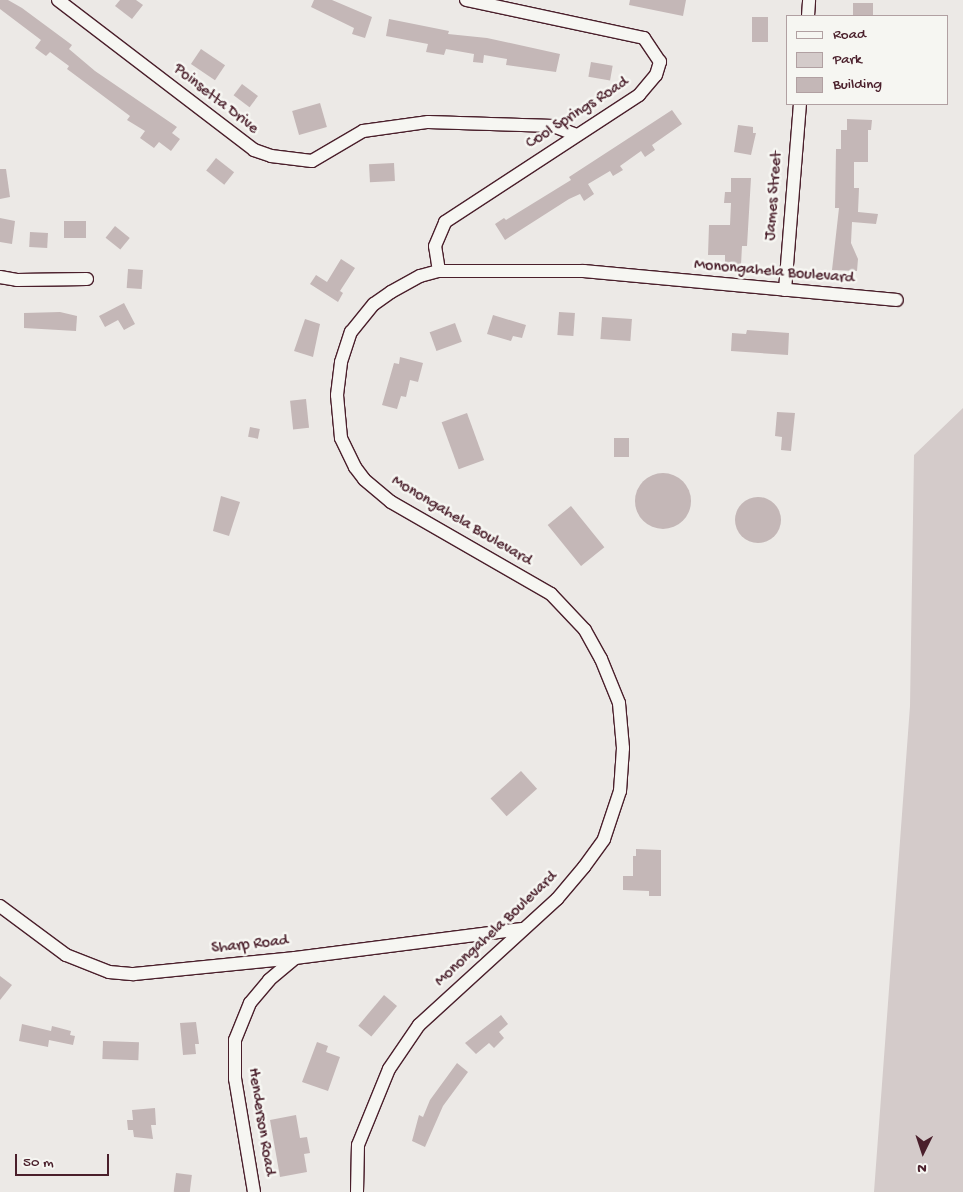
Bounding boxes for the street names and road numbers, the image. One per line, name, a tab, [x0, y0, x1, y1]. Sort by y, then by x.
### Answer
street label: Poinsetta Drive	[169, 61, 261, 139]
street label: Cool Springs Road	[523, 74, 633, 154]
street label: James Street	[762, 151, 788, 241]
street label: Monongahela Boulevard	[693, 256, 855, 290]
street label: Monongahela Boulevard	[387, 472, 535, 572]
street label: Monongahela Boulevard	[432, 868, 562, 992]
street label: Sharp Road	[211, 932, 289, 960]
street label: Henderson Road	[242, 1067, 278, 1177]

